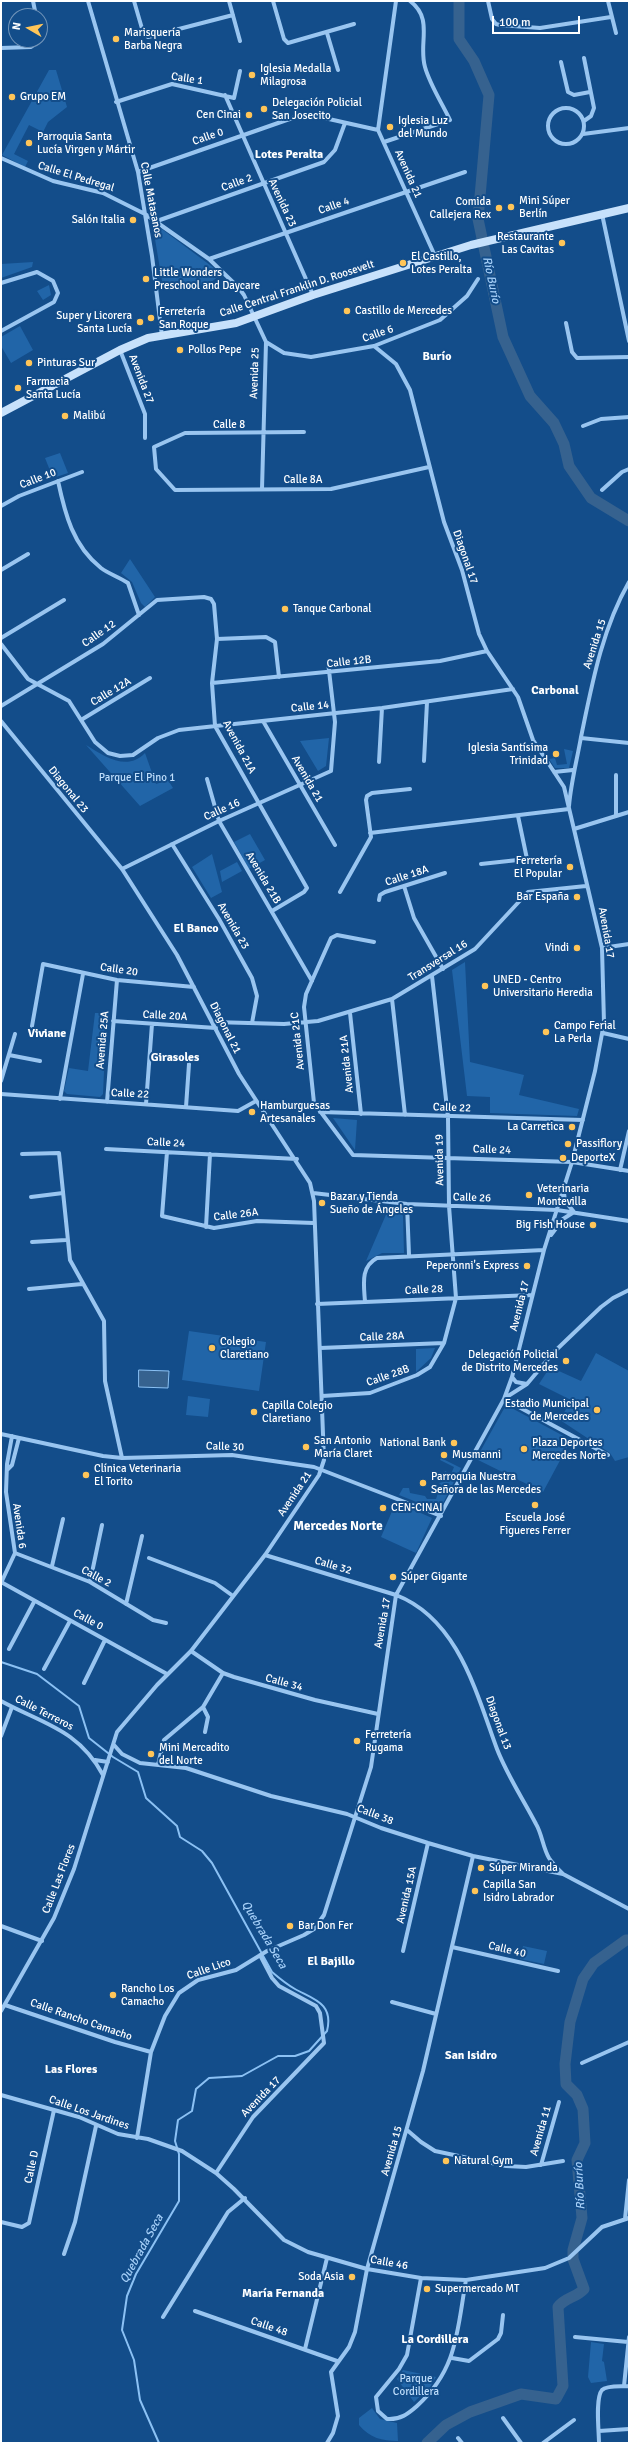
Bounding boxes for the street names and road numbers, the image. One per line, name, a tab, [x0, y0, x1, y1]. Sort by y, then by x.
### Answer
street label: Calle 1	[170, 70, 204, 88]
street label: Calle 0	[191, 126, 225, 148]
street label: Avenida 21	[391, 148, 425, 200]
street label: Calle El Pedregal	[36, 159, 116, 195]
street label: Calle Matasanos	[137, 161, 165, 239]
street label: Calle 2	[220, 171, 254, 195]
street label: Avenida 23	[265, 177, 299, 229]
street label: Calle 4	[317, 195, 351, 217]
street label: Calle Central Franklin D. Roosevelt	[218, 258, 376, 320]
street label: Calle 6	[361, 323, 395, 345]
street label: Avenida 25	[248, 347, 262, 399]
street label: Avenida 27	[126, 353, 156, 405]
street label: Calle 8	[213, 418, 245, 432]
street label: Calle 10	[18, 466, 58, 492]
street label: Calle 8A	[284, 473, 322, 487]
street label: Diagonal 17	[450, 528, 480, 586]
street label: Avenida 15	[581, 617, 609, 671]
street label: Calle 12	[80, 618, 118, 650]
street label: Calle 12B	[326, 653, 372, 671]
street label: Calle 12A	[88, 675, 134, 709]
street label: Calle 14	[290, 698, 330, 716]
street label: Avenida 21A	[219, 718, 259, 776]
street label: Avenida 21	[288, 753, 326, 805]
street label: Diagonal 23	[45, 764, 91, 816]
street label: Calle 16	[202, 796, 242, 824]
street label: Avenida 21B	[242, 850, 284, 906]
street label: Calle 18A	[384, 863, 430, 889]
street label: Avenida 23	[214, 900, 252, 952]
street label: Avenida 17	[595, 906, 617, 960]
street label: Transversal 16	[406, 938, 470, 984]
street label: Calle 20	[99, 961, 139, 979]
street label: Diagonal 21	[206, 1000, 244, 1056]
street label: Calle 20A	[142, 1008, 188, 1024]
street label: Avenida 25A	[94, 1010, 112, 1070]
street label: Avenida 21C	[288, 1011, 308, 1071]
street label: Avenida 21A	[337, 1034, 357, 1094]
street label: Calle 22	[111, 1086, 149, 1102]
street label: Calle 22	[433, 1101, 471, 1115]
street label: Avenida 19	[433, 1134, 447, 1186]
street label: Calle 24	[147, 1135, 185, 1151]
street label: Calle 24	[473, 1143, 511, 1157]
street label: Calle 26	[453, 1191, 491, 1205]
street label: Calle 26A	[213, 1206, 259, 1224]
street label: Avenida 17	[507, 1279, 533, 1333]
street label: Calle 28	[405, 1282, 443, 1298]
street label: Calle 28A	[359, 1330, 405, 1344]
street label: Calle 28B	[365, 1362, 411, 1390]
street label: Calle 30	[206, 1440, 244, 1454]
street label: Avenida 21	[275, 1469, 315, 1519]
street label: Avenida 6	[9, 1502, 29, 1550]
street label: Calle 32	[313, 1554, 353, 1578]
street label: Calle 2	[79, 1564, 113, 1590]
street label: Avenida 17	[372, 1596, 394, 1650]
street label: Calle 0	[71, 1607, 105, 1633]
street label: Calle 34	[264, 1672, 304, 1694]
street label: Calle Terreros	[12, 1693, 76, 1733]
street label: Diagonal 13	[482, 1694, 514, 1752]
street label: Calle 38	[355, 1802, 395, 1828]
street label: Calle Las Flores	[40, 1842, 78, 1916]
street label: Avenida 15A	[394, 1865, 420, 1925]
street label: Calle 40	[487, 1939, 527, 1961]
street label: Calle Lico	[185, 1955, 233, 1983]
street label: Calle Rancho Camacho	[28, 1996, 134, 2044]
street label: Avenida 17	[238, 2074, 284, 2120]
street label: Calle Los Jardines	[47, 2093, 131, 2133]
street label: Avenida 11	[528, 2104, 554, 2158]
street label: Avenida 15	[379, 2124, 405, 2178]
street label: Calle D	[22, 2149, 42, 2185]
street label: Calle 46	[369, 2253, 409, 2273]
street label: Calle 48	[249, 2315, 289, 2339]

